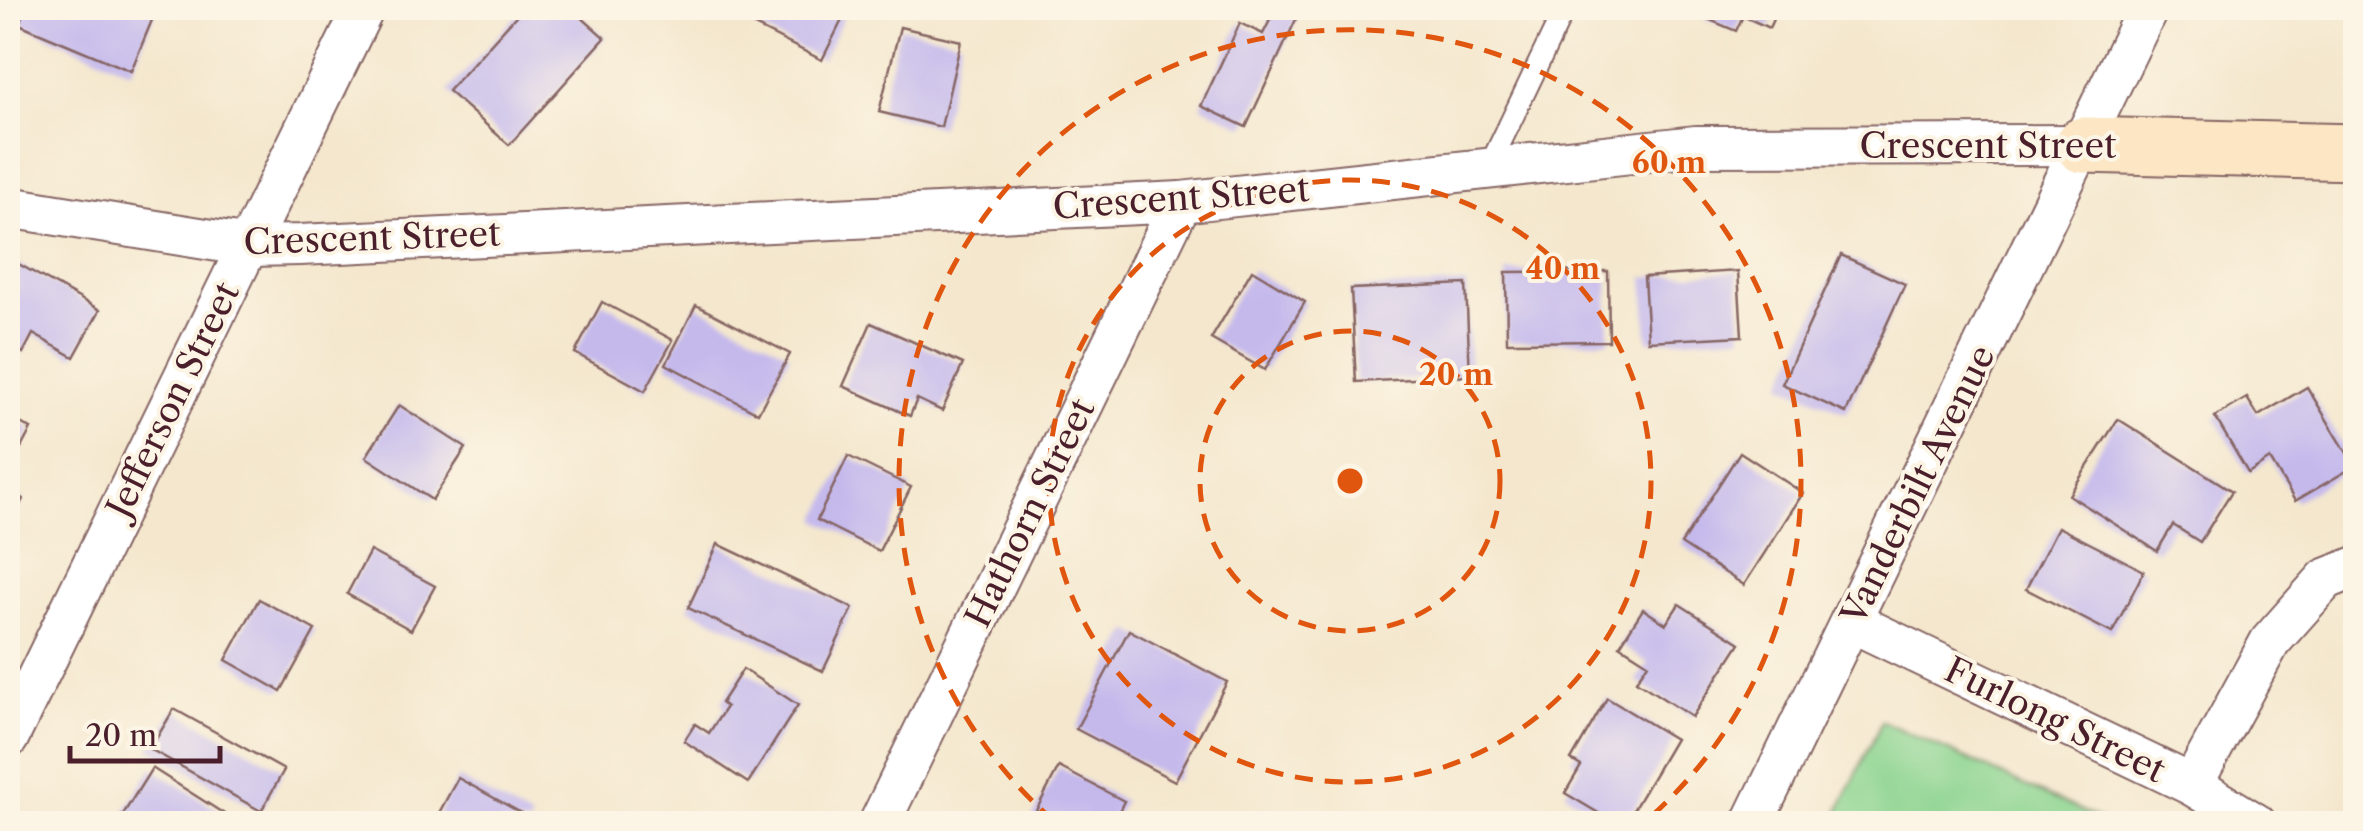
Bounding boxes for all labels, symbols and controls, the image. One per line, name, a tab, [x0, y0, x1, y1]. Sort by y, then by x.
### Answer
street label: Crescent Street	[1860, 124, 2117, 167]
text: 60 m	[1632, 144, 1706, 181]
street label: Crescent Street	[1051, 167, 1311, 228]
street label: Crescent Street	[243, 212, 502, 263]
text: 40 m	[1526, 250, 1600, 287]
street label: Jefferson Street	[95, 274, 248, 529]
street label: Vanderbilt Avenue	[1831, 338, 2004, 632]
text: 20 m	[1419, 356, 1493, 393]
street label: Hathorn Street	[956, 391, 1104, 634]
centre of rings	[1332, 463, 1368, 499]
street label: Furlong Street	[1938, 648, 2173, 792]
scale bar	[70, 701, 220, 763]
text: 20 m	[85, 717, 157, 754]

